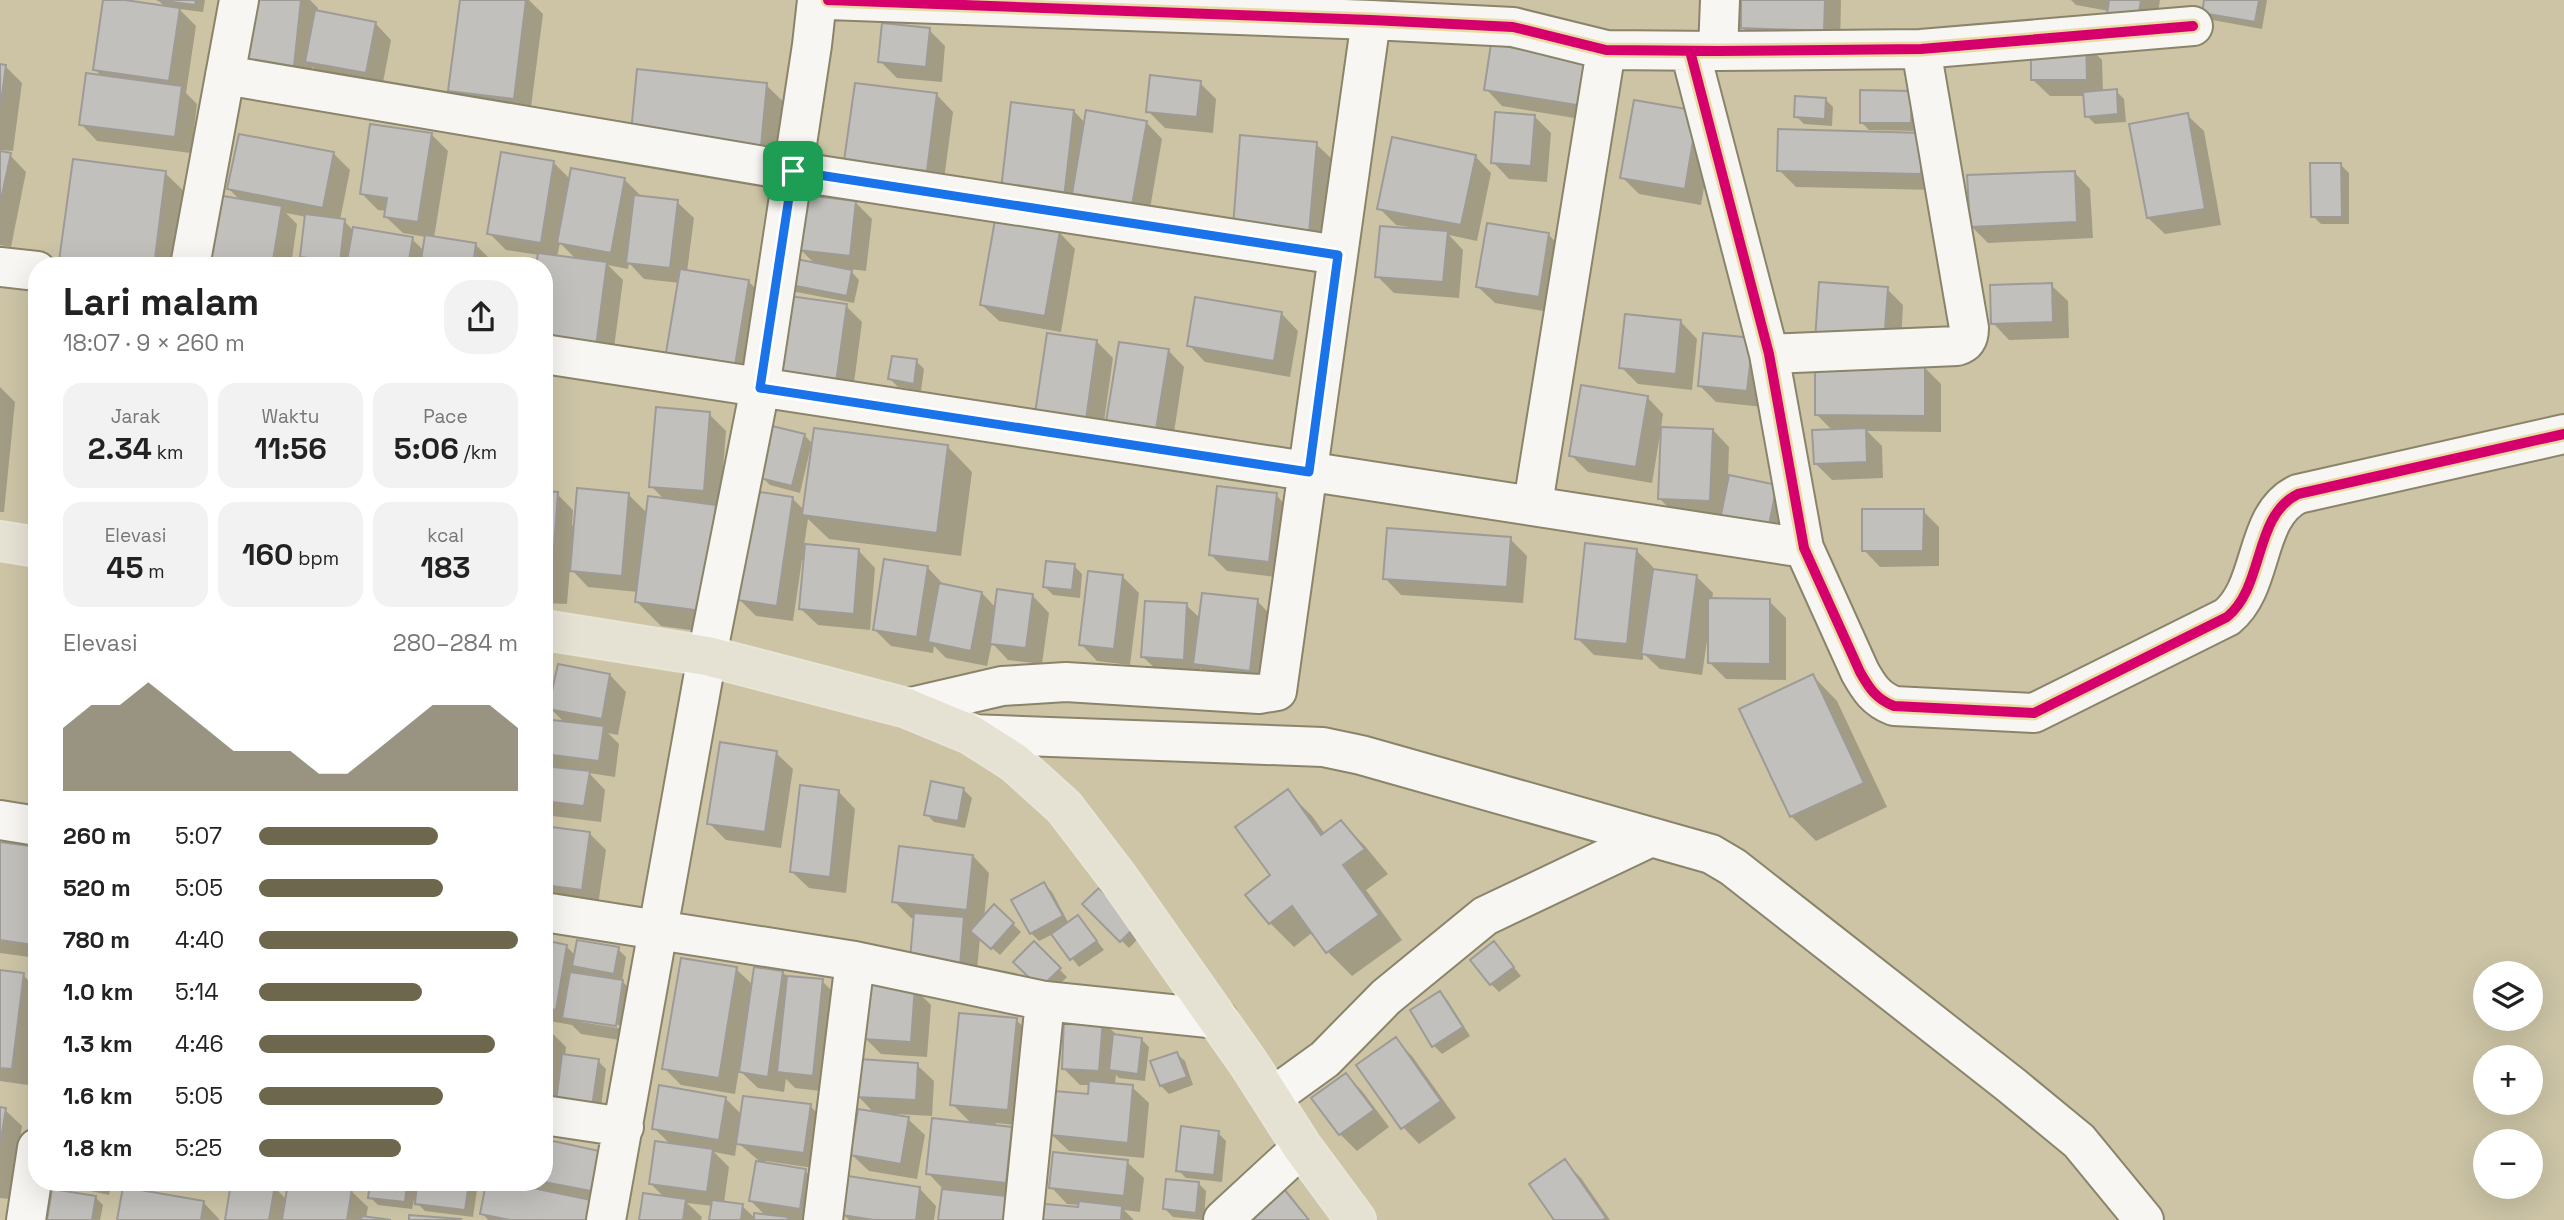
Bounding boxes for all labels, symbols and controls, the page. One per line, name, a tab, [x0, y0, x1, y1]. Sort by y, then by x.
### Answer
pin	[763, 141, 823, 201]
icon: arrive	[774, 152, 812, 190]
text: Lari malam	[63, 278, 259, 326]
button: share	[444, 280, 518, 354]
text: 18:07 · 9 × 260 m	[63, 328, 245, 358]
text: Jarak	[111, 404, 160, 429]
text: Waktu	[262, 404, 319, 429]
text: Pace	[423, 404, 468, 429]
text: 2.34	[88, 429, 152, 468]
text: 11:56	[254, 429, 327, 468]
text: 5:06	[394, 429, 459, 468]
text: km	[152, 440, 183, 465]
text: /km	[459, 440, 497, 465]
text: Elevasi	[105, 523, 166, 548]
text: kcal	[427, 523, 464, 548]
text: 160	[242, 535, 293, 574]
text: bpm	[293, 546, 339, 571]
text: 45	[106, 548, 143, 587]
text: 183	[421, 548, 470, 587]
text: m	[143, 559, 165, 584]
text: Elevasi	[63, 628, 138, 658]
text: 280–284 m	[393, 628, 518, 658]
text: 260 m	[63, 821, 131, 851]
text: 5:07	[175, 821, 222, 851]
text: 520 m	[63, 873, 131, 903]
text: 5:05	[175, 873, 223, 903]
text: 780 m	[63, 925, 130, 955]
text: 4:40	[175, 925, 224, 955]
map controls	[2473, 961, 2543, 1199]
button: layers	[2473, 961, 2543, 1031]
text: 1.0 km	[63, 977, 133, 1007]
text: 5:14	[175, 977, 219, 1007]
text: 1.3 km	[63, 1029, 133, 1059]
text: 4:46	[175, 1029, 224, 1059]
button: +	[2473, 1045, 2543, 1115]
text: 1.6 km	[63, 1081, 133, 1111]
text: 5:05	[175, 1081, 223, 1111]
button: −	[2473, 1129, 2543, 1199]
text: 1.8 km	[63, 1133, 133, 1163]
text: 5:25	[175, 1133, 222, 1163]

